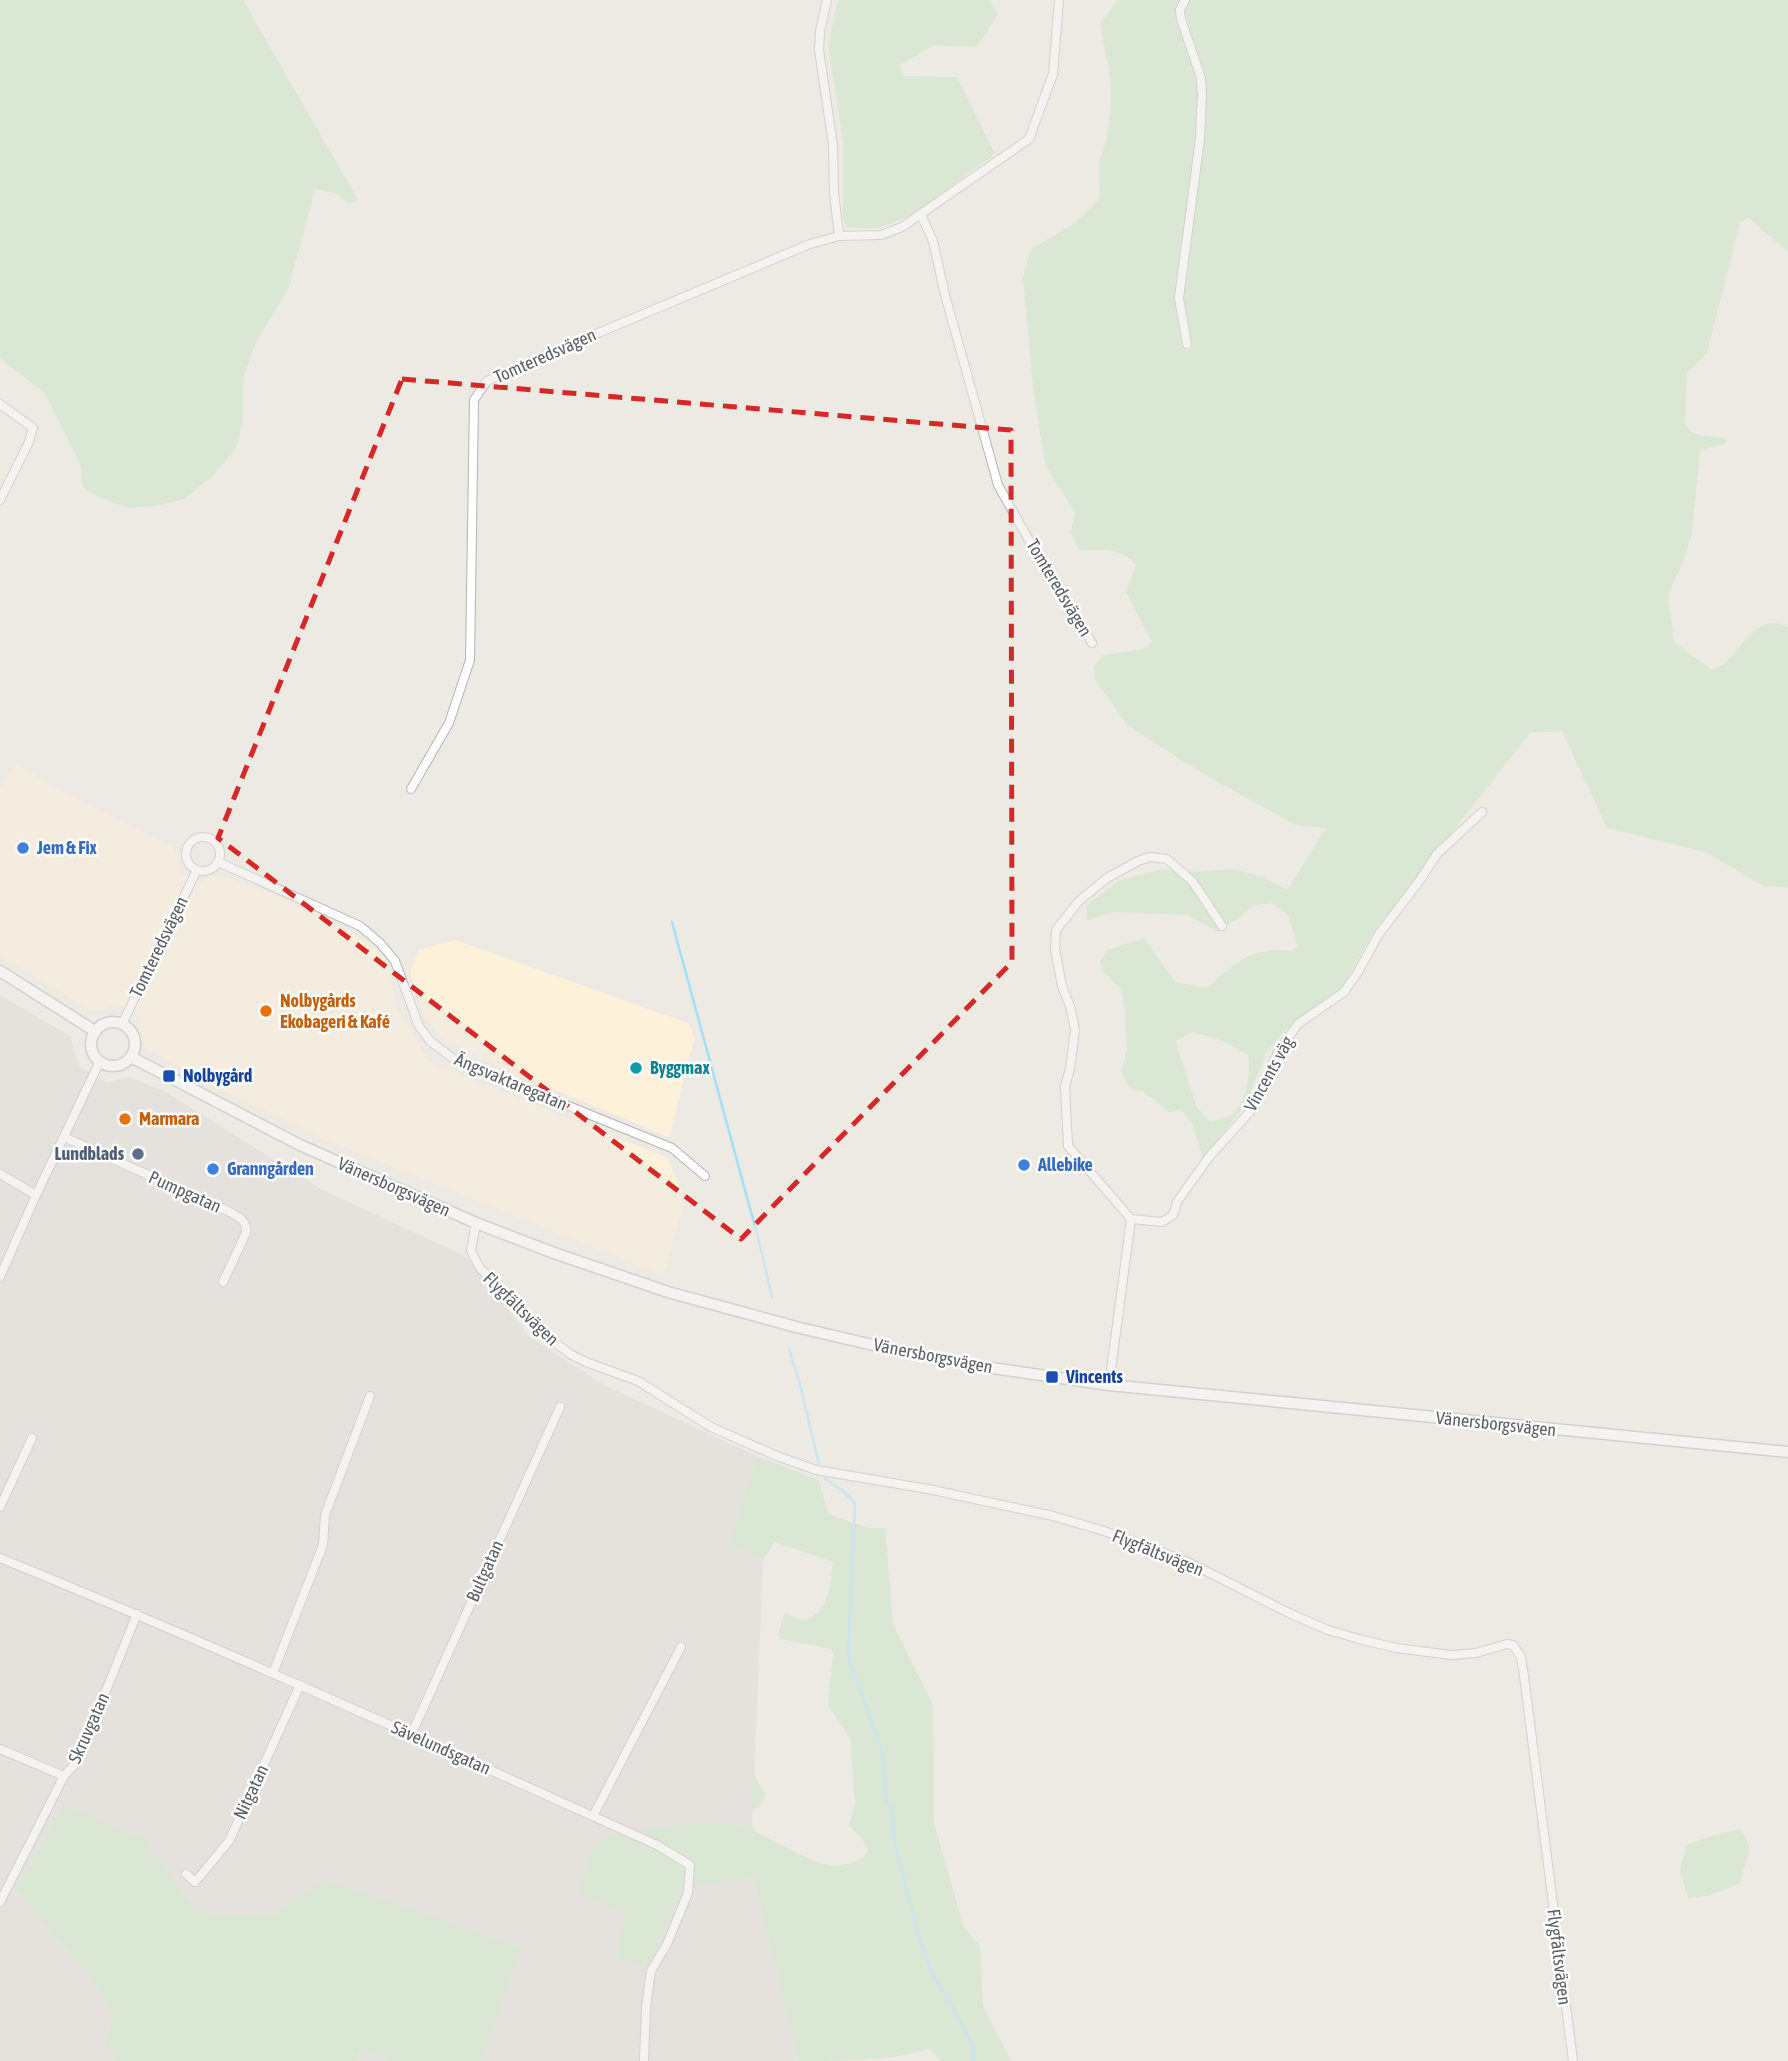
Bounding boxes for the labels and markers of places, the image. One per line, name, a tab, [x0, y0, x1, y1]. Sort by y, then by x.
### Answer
place label: Jem & Fix	[36, 837, 98, 858]
marker: Jem & Fix	[15, 840, 31, 856]
place label: Nolbygårds Ekobageri & Kafé	[280, 990, 390, 1032]
marker: Nolbygårds Ekobageri & Kafé	[258, 1003, 274, 1019]
place label: Byggmax	[650, 1057, 710, 1078]
marker: Byggmax	[628, 1060, 644, 1076]
place label: Nolbygård	[183, 1065, 252, 1086]
marker: Nolbygård	[161, 1068, 177, 1084]
place label: Marmara	[139, 1108, 199, 1129]
marker: Marmara	[117, 1111, 133, 1127]
place label: Lundblads	[55, 1143, 125, 1164]
marker: Lundblads	[130, 1146, 146, 1162]
place label: Allebike	[1037, 1154, 1093, 1175]
marker: Allebike	[1016, 1157, 1032, 1173]
place label: Granngården	[227, 1158, 314, 1179]
marker: Granngården	[205, 1161, 221, 1177]
place label: Vincents	[1065, 1366, 1123, 1387]
marker: Vincents	[1044, 1369, 1060, 1385]

